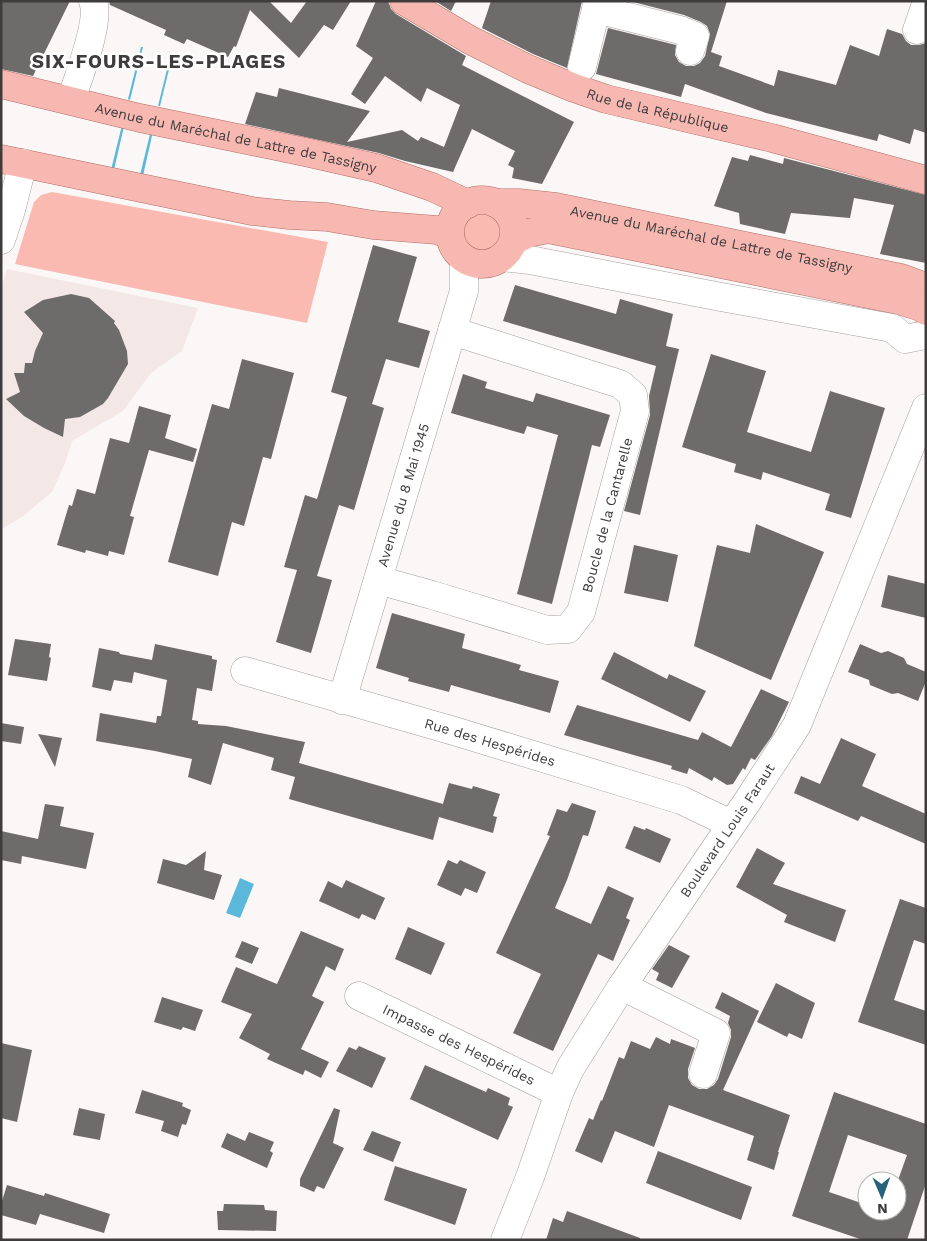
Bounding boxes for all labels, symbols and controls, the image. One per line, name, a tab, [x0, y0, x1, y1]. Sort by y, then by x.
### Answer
district label: SIX-FOURS-LES-PLAGES	[32, 50, 286, 73]
street label: Rue de la République	[584, 85, 730, 136]
street label: Avenue du Maréchal de Lattre de Tassigny	[93, 99, 379, 176]
street label: Avenue du Maréchal de Lattre de Tassigny	[569, 202, 855, 276]
street label: Avenue du 8 Mai 1945	[374, 421, 432, 569]
street label: Boucle de la Cantarelle	[579, 436, 635, 594]
street label: Rue des Hespérides	[423, 715, 557, 769]
street label: Boulevard Louis Faraut	[677, 760, 778, 900]
street label: Impasse des Hespérides	[380, 1001, 538, 1088]
north arrow	[857, 1171, 907, 1221]
text: N	[877, 1201, 888, 1217]

